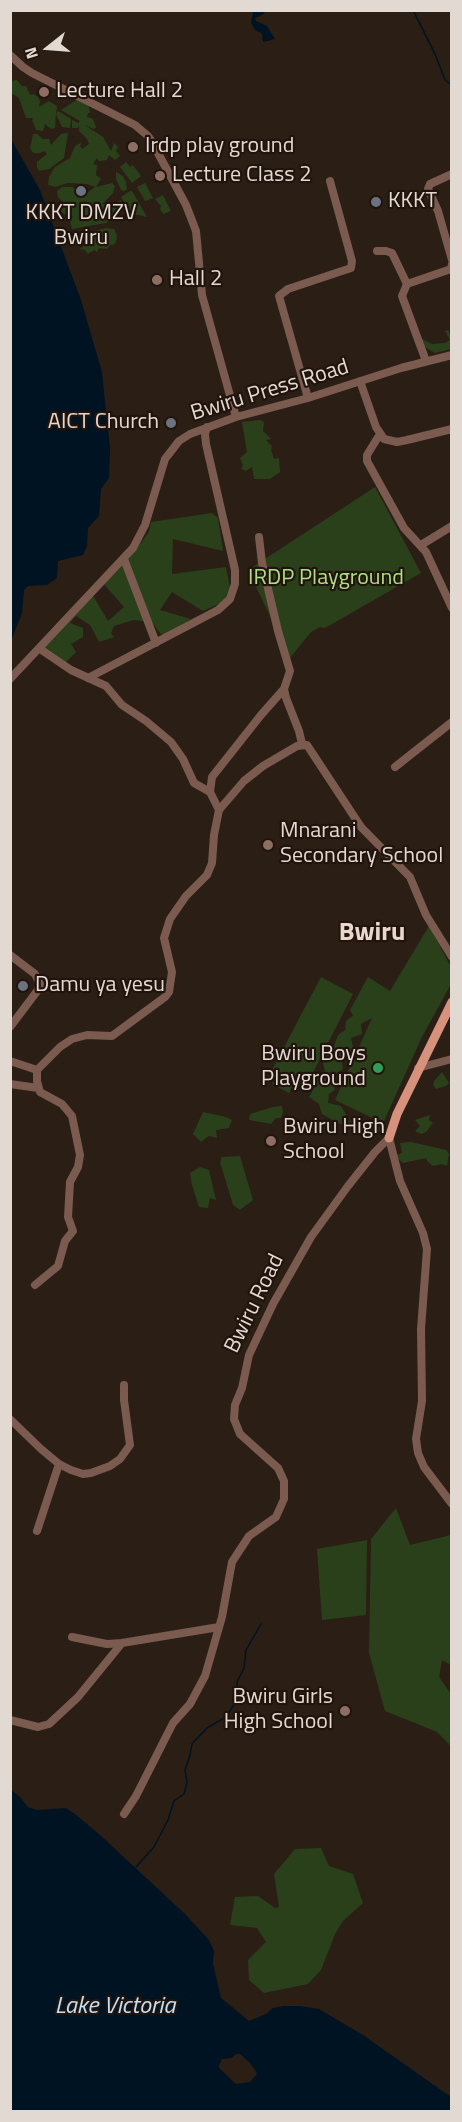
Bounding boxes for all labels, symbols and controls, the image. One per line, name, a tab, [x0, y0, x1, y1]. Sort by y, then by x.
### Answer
north arrow	[18, 18, 78, 78]
text: N	[18, 44, 44, 62]
place label: Lecture Hall 2	[56, 79, 183, 105]
marker: Lecture Hall 2	[37, 85, 51, 99]
place label: Irdp play ground	[145, 134, 294, 160]
marker: Irdp play ground	[126, 140, 140, 154]
place label: Lecture Class 2	[172, 163, 312, 189]
marker: Lecture Class 2	[153, 169, 167, 183]
marker: KKKT DMZV Bwiru	[74, 184, 88, 198]
place label: KKKT	[388, 189, 437, 215]
marker: KKKT	[369, 195, 383, 209]
place label: KKKT DMZV Bwiru	[25, 201, 137, 252]
place label: Hall 2	[169, 267, 222, 293]
marker: Hall 2	[150, 273, 164, 287]
street label: Bwiru Press Road	[188, 354, 352, 428]
place label: AICT Church	[48, 410, 159, 436]
marker: AICT Church	[164, 416, 178, 430]
park label: IRDP Playground	[248, 566, 404, 592]
place label: Mnarani Secondary School	[280, 819, 443, 870]
marker: Mnarani Secondary School	[261, 838, 275, 852]
district label: Bwiru	[339, 918, 405, 950]
place label: Damu ya yesu	[35, 973, 165, 999]
marker: Damu ya yesu	[16, 979, 30, 993]
place label: Bwiru Boys Playground	[261, 1042, 366, 1094]
marker: Bwiru Boys Playground	[371, 1061, 385, 1075]
place label: Bwiru High School	[283, 1115, 385, 1166]
marker: Bwiru High School	[264, 1134, 278, 1148]
street label: Bwiru Road	[220, 1250, 290, 1358]
place label: Bwiru Girls High School	[224, 1685, 333, 1736]
marker: Bwiru Girls High School	[338, 1704, 352, 1718]
water label: Lake Victoria	[55, 1993, 175, 2021]

